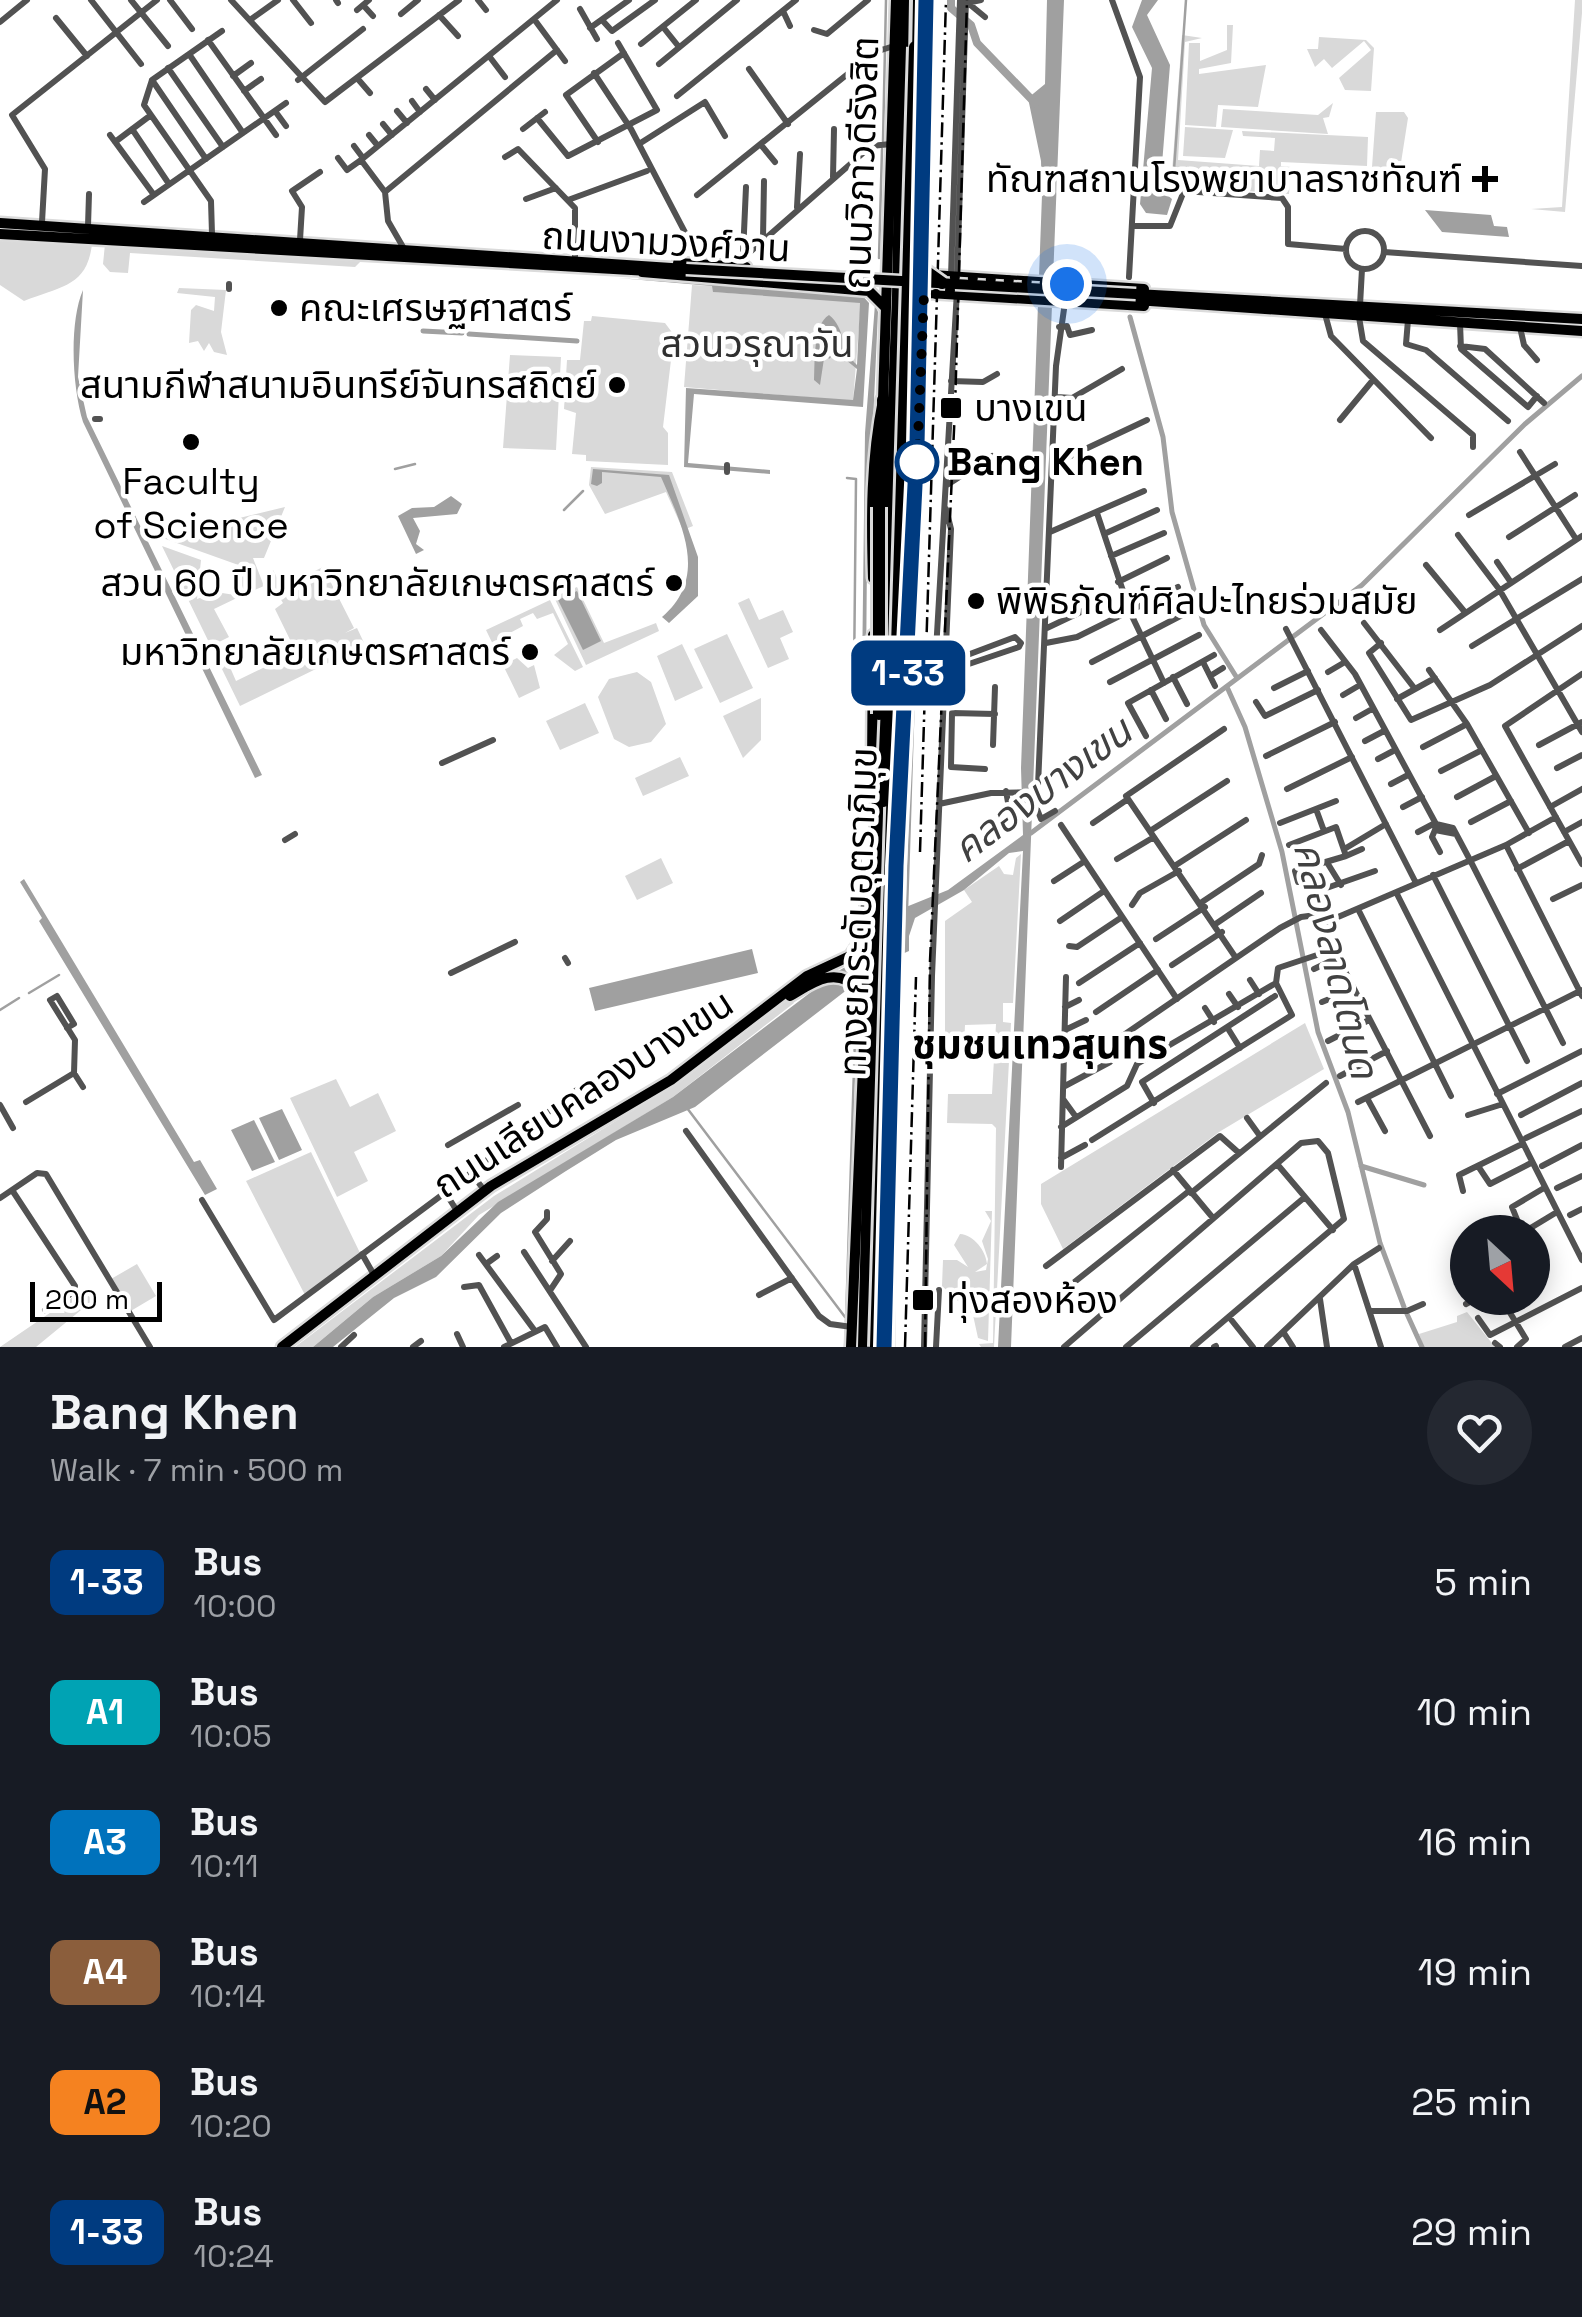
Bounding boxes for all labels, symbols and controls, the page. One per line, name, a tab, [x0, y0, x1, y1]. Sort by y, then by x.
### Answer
street label: ถนนวิภาวดีรังสิต	[833, 36, 889, 290]
place label: ทัณฑสถานโรงพยาบาลราชทัณฑ์	[986, 155, 1462, 203]
marker: ทัณฑสถานโรงพยาบาลราชทัณฑ์	[1472, 166, 1498, 192]
street label: ถนนงามวงศ์วาน	[540, 212, 792, 272]
your location	[1042, 259, 1092, 309]
place label: คณะเศรษฐศาสตร์	[299, 284, 573, 332]
marker: คณะเศรษฐศาสตร์	[268, 297, 290, 319]
park label: สวนวรุณาวัน	[661, 320, 853, 368]
place label: สนามกีฬาสนามอินทรีย์จันทรสถิตย์	[80, 361, 597, 409]
marker: สนามกีฬาสนามอินทรีย์จันทรสถิตย์	[606, 374, 628, 396]
place label: บางเขน	[974, 384, 1088, 432]
marker: บางเขน	[938, 395, 964, 421]
marker: Faculty of Science	[180, 431, 202, 453]
place label: Bang Khen	[947, 438, 1144, 486]
marker: Bang Khen	[896, 441, 938, 483]
place label: Faculty of Science	[93, 457, 289, 549]
place label: สวน 60 ปี มหาวิทยาลัยเกษตรศาสตร์	[100, 559, 655, 607]
marker: สวน 60 ปี มหาวิทยาลัยเกษตรศาสตร์	[663, 572, 685, 594]
place label: พิพิธภัณฑ์ศิลปะไทยร่วมสมัย	[996, 577, 1418, 625]
marker: พิพิธภัณฑ์ศิลปะไทยร่วมสมัย	[965, 590, 987, 612]
place label: มหาวิทยาลัยเกษตรศาสตร์	[120, 628, 511, 676]
line badge: 1-33	[838, 640, 978, 706]
marker: มหาวิทยาลัยเกษตรศาสตร์	[519, 641, 541, 663]
text: 1-33	[871, 651, 945, 695]
water label: คลองบางเขน	[942, 705, 1144, 874]
street label: ทางยกระดับอุตราภิมุข	[828, 747, 888, 1077]
water label: คลองลาดโตนด	[1282, 836, 1390, 1085]
street label: ถนนเลียบคลองบางเขน	[424, 979, 742, 1209]
district label: ชุมชนเทวสุนทร	[912, 1019, 1168, 1070]
north arrow	[1450, 1215, 1550, 1315]
map controls	[1450, 1215, 1550, 1315]
place label: ทุ่งสองห้อง	[946, 1276, 1118, 1324]
scale bar	[30, 1277, 162, 1322]
text: 200 m	[45, 1281, 129, 1317]
marker: ทุ่งสองห้อง	[910, 1287, 936, 1313]
button: heart	[1427, 1380, 1532, 1485]
text: Bang Khen	[50, 1382, 299, 1443]
text: Walk · 7 min · 500 m	[50, 1450, 343, 1490]
text: Bus	[194, 1538, 262, 1586]
text: 5 min	[1434, 1558, 1532, 1606]
text: 1-33	[70, 1560, 144, 1604]
text: 10:00	[194, 1586, 277, 1626]
text: Bus	[190, 1668, 259, 1716]
text: 10 min	[1417, 1688, 1532, 1736]
text: A1	[86, 1690, 124, 1734]
text: 10:05	[190, 1716, 272, 1756]
text: Bus	[190, 1798, 259, 1846]
text: 16 min	[1418, 1818, 1532, 1866]
text: A3	[83, 1820, 127, 1864]
text: 10:11	[190, 1846, 259, 1886]
text: Bus	[190, 1928, 259, 1976]
text: 19 min	[1418, 1948, 1532, 1996]
text: A4	[83, 1950, 127, 1994]
text: 10:14	[190, 1976, 265, 2016]
text: Bus	[190, 2058, 259, 2106]
text: 25 min	[1411, 2078, 1532, 2126]
text: A2	[84, 2080, 126, 2124]
text: 10:20	[190, 2106, 272, 2146]
text: Bus	[194, 2188, 262, 2236]
text: 29 min	[1411, 2208, 1532, 2256]
text: 1-33	[70, 2210, 144, 2254]
text: 10:24	[194, 2236, 274, 2276]

